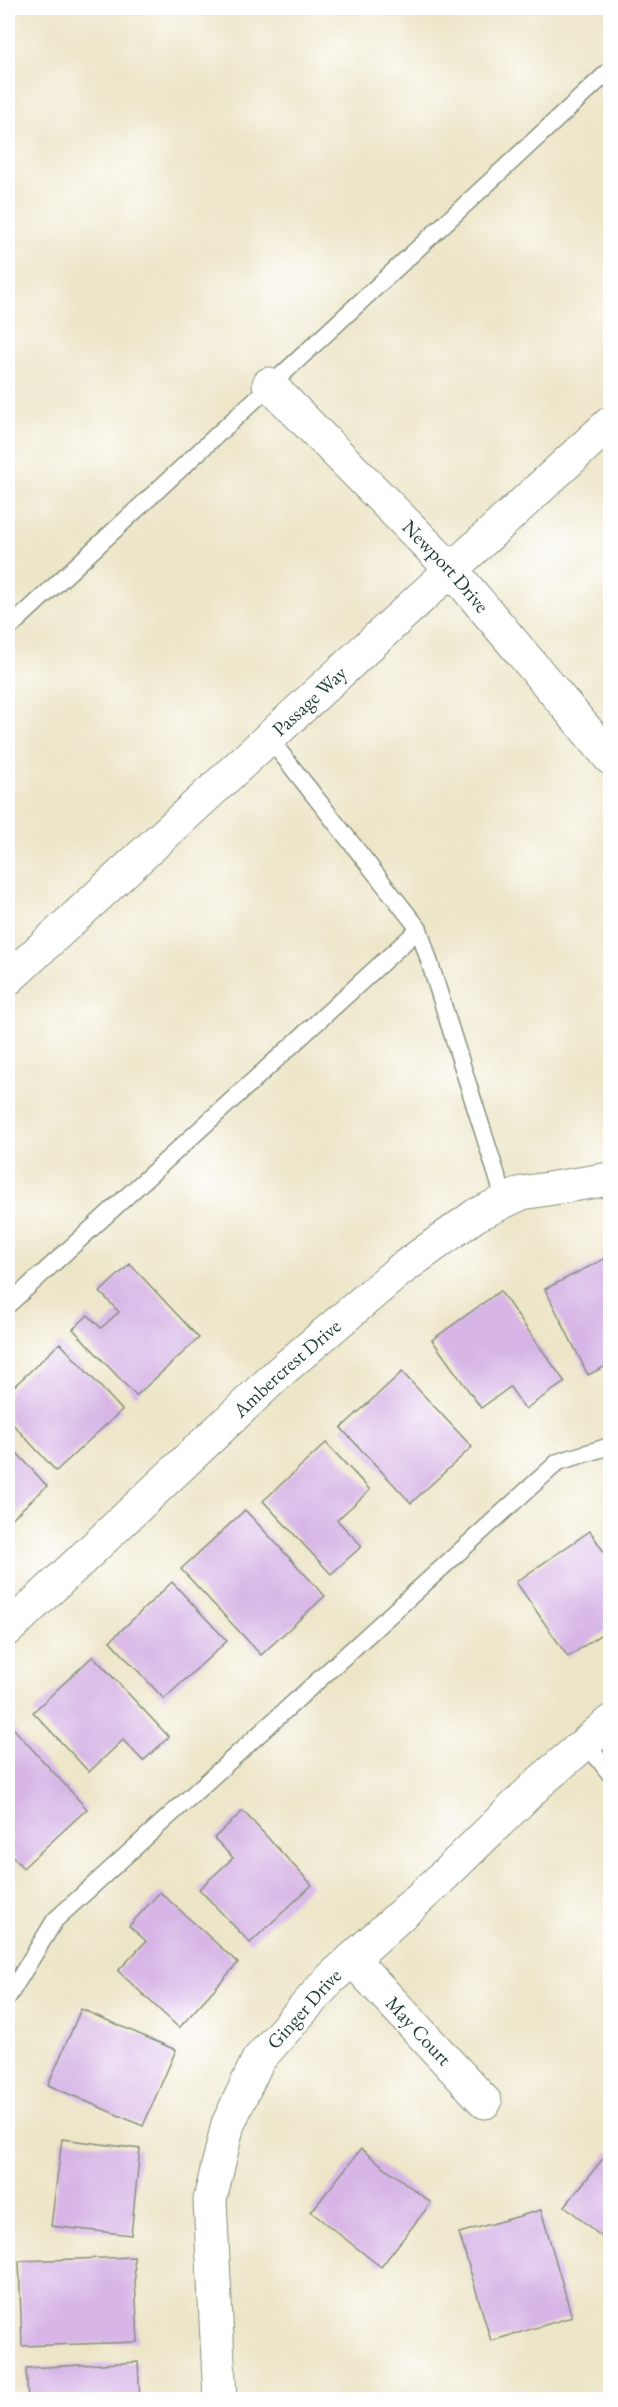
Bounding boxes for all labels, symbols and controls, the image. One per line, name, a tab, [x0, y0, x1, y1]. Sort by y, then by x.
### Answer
street label: Newport Drive	[397, 514, 495, 618]
street label: Passage Way	[266, 660, 352, 742]
street label: Ambercrest Drive	[227, 1313, 346, 1424]
street label: Ginger Drive	[261, 1962, 347, 2054]
street label: May Court	[380, 1990, 458, 2072]

